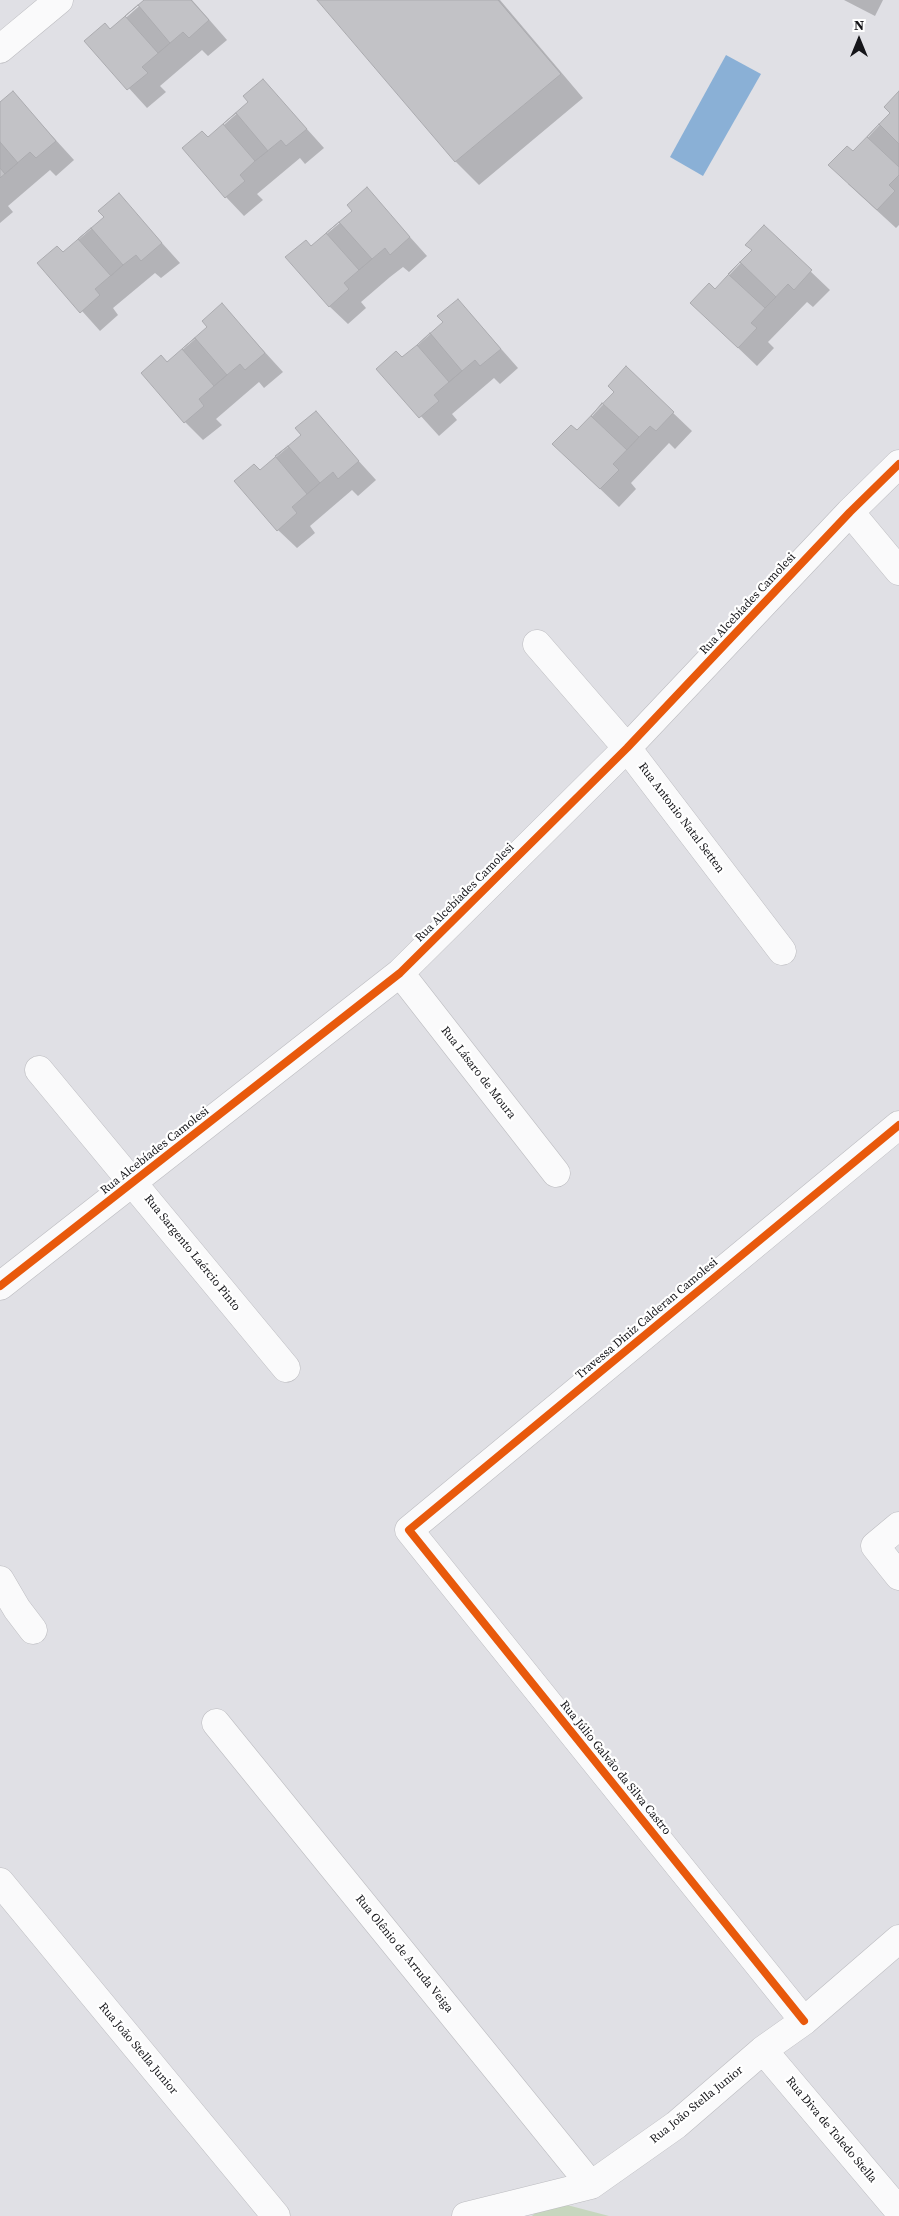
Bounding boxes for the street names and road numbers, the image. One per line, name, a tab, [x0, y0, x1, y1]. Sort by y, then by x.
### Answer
street label: Rua Alcebíades Camolesi	[697, 550, 799, 658]
street label: Rua Antonio Natal Setten	[635, 760, 727, 876]
street label: Rua Alcebíades Camolesi	[413, 841, 517, 945]
street label: Rua Lásaro de Moura	[437, 1024, 519, 1122]
street label: Rua Alcebíades Camolesi	[98, 1104, 212, 1198]
street label: Rua Sargento Laércio Pinto	[141, 1192, 243, 1314]
street label: Travessa Diniz Calderan Camolesi	[573, 1255, 721, 1383]
street label: Rua Júlio Galvão da Silva Castro	[556, 1698, 674, 1838]
street label: Rua Olênio de Arruda Veiga	[352, 1892, 456, 2016]
street label: Rua João Stella Junior	[95, 2000, 181, 2098]
street label: Rua João Stella Junior	[648, 2063, 746, 2147]
street label: Rua Diva de Toledo Stella	[782, 2074, 880, 2186]

